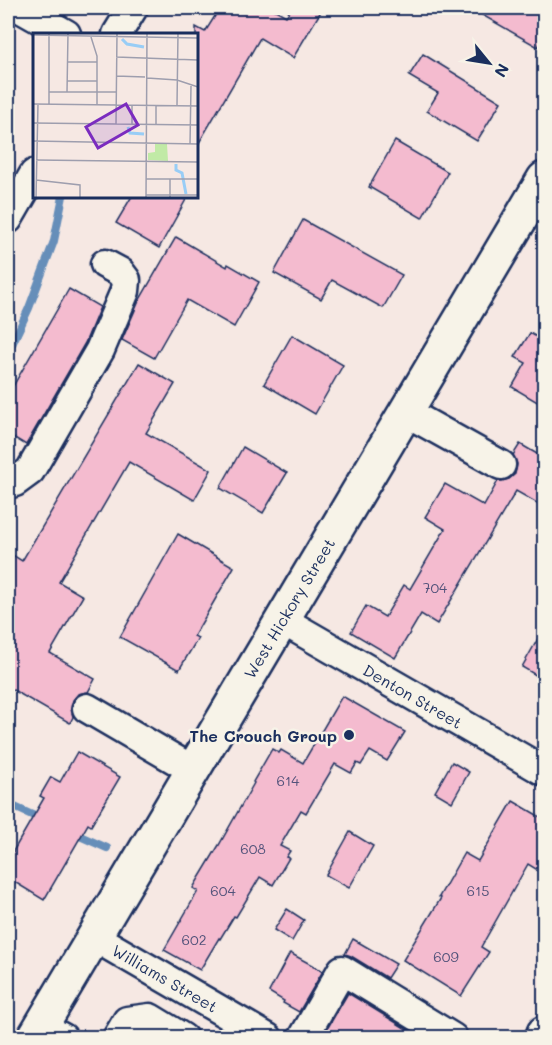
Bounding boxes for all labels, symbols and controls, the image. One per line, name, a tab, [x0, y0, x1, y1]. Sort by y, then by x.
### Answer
inset map	[33, 33, 198, 198]
north arrow	[459, 33, 519, 93]
text: N	[490, 60, 515, 81]
street label: West Hickory Street	[239, 534, 339, 682]
house number: 704	[423, 578, 448, 597]
street label: Denton Street	[360, 659, 466, 733]
place label: The Crouch Group	[190, 725, 337, 746]
marker: The Crouch Group	[342, 728, 356, 742]
house number: 614	[277, 771, 300, 790]
house number: 608	[240, 839, 266, 858]
house number: 604	[210, 881, 236, 900]
house number: 615	[467, 881, 489, 900]
house number: 602	[182, 930, 206, 949]
street label: Williams Street	[108, 939, 222, 1017]
house number: 609	[433, 947, 459, 966]

